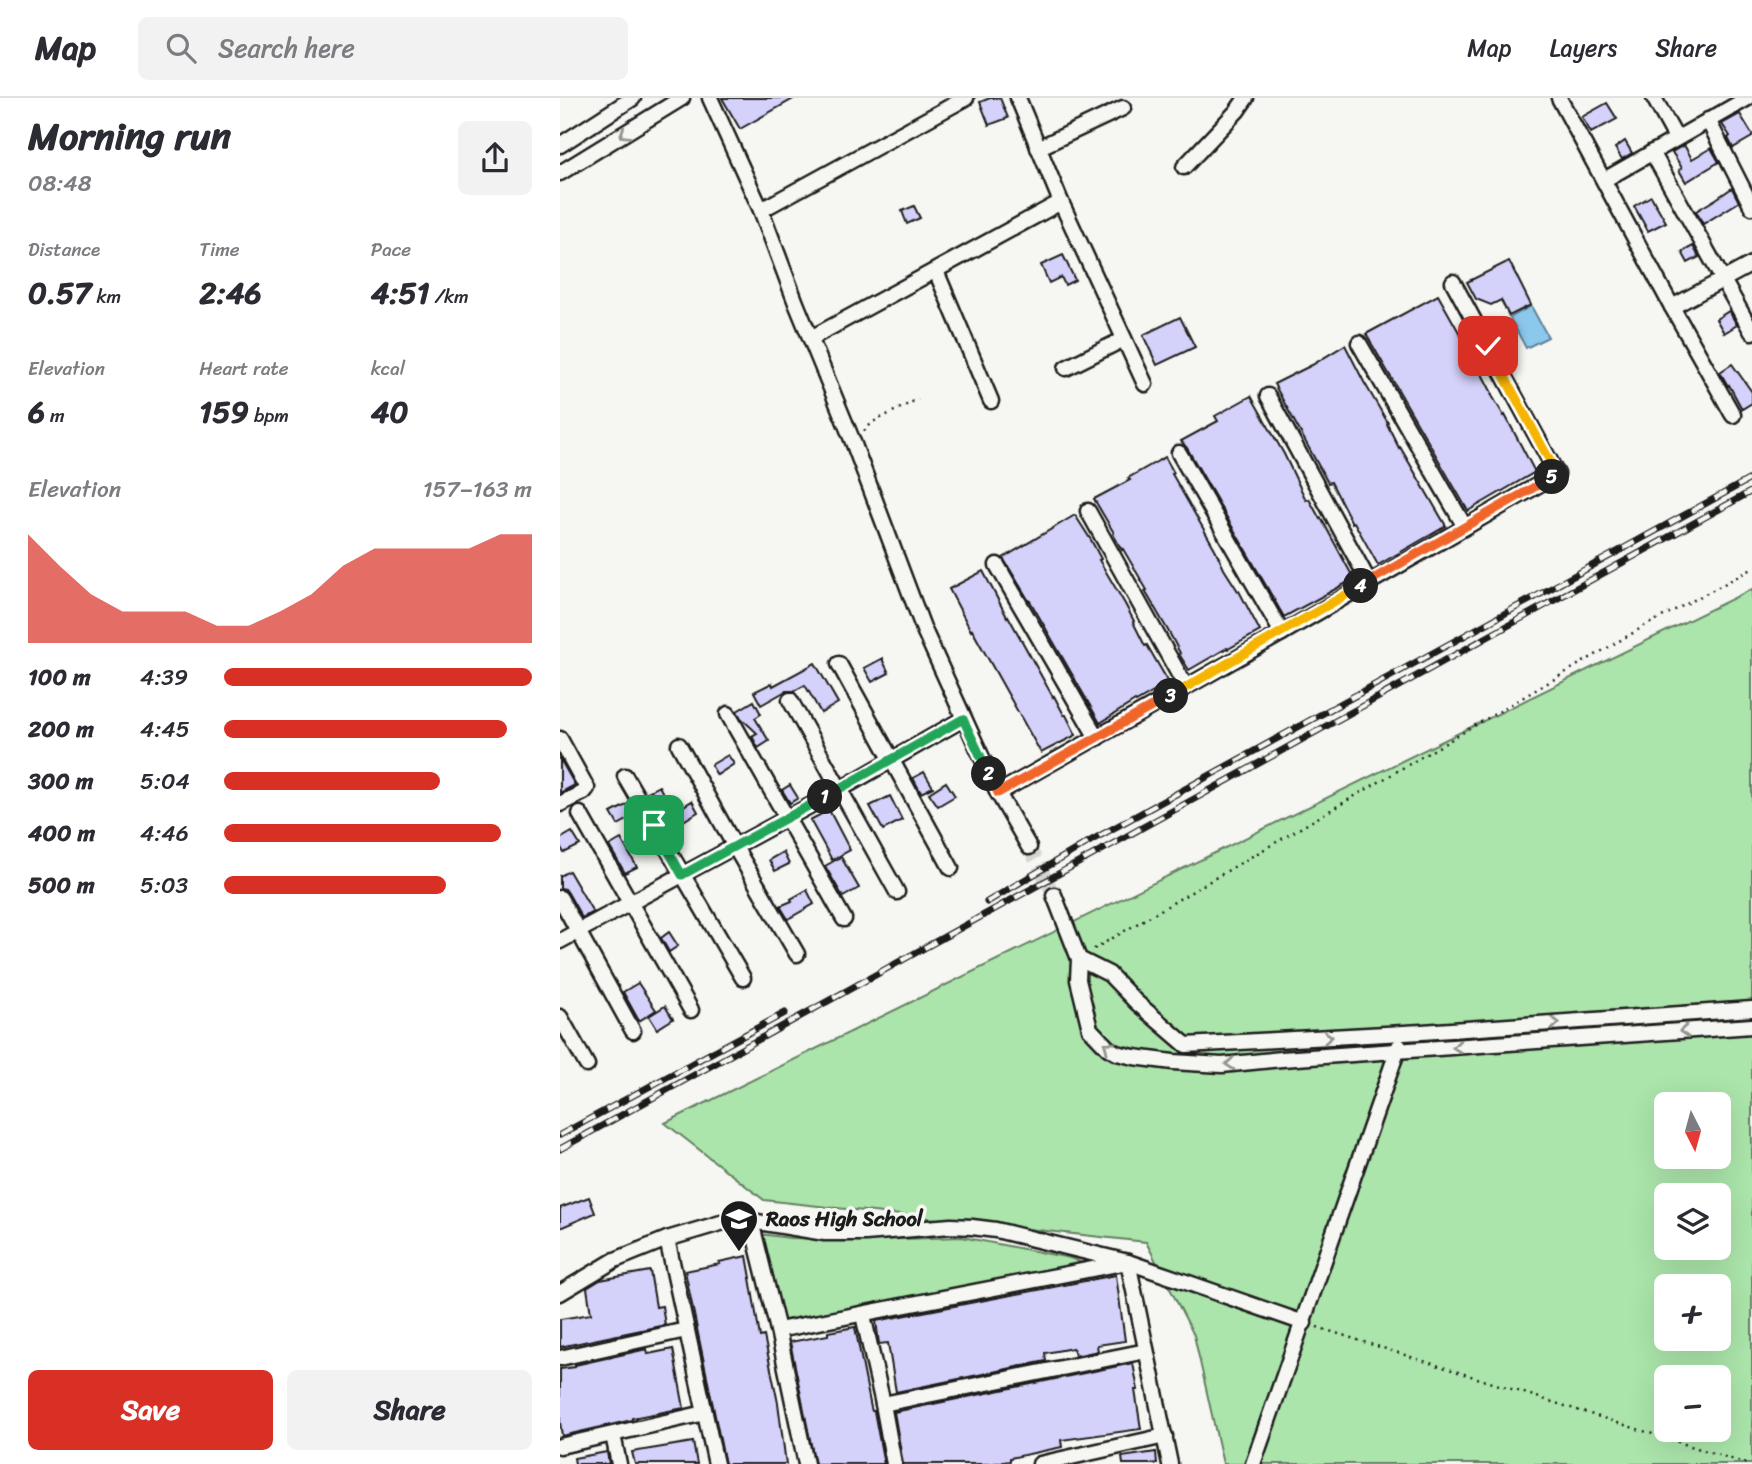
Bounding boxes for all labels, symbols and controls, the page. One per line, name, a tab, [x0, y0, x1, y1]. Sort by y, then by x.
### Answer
search box	[138, 17, 628, 80]
text: Map	[35, 19, 96, 77]
text: Search here	[218, 25, 355, 71]
text: Map	[1467, 27, 1512, 69]
text: Layers	[1550, 27, 1617, 69]
text: Share	[1655, 27, 1717, 69]
icon: search	[162, 29, 200, 67]
text: Morning run	[28, 103, 231, 170]
button: share	[458, 121, 532, 195]
one-way arrow	[618, 125, 631, 138]
text: 08:48	[28, 163, 92, 204]
text: Distance	[28, 233, 100, 266]
text: Time	[199, 233, 240, 266]
text: Pace	[371, 233, 411, 266]
text: 0.57	[28, 266, 91, 320]
text: 2:46	[199, 266, 262, 320]
text: 4:51	[371, 266, 430, 320]
text: km	[91, 280, 121, 313]
text: /km	[430, 280, 469, 313]
pin	[1458, 316, 1518, 376]
icon: check	[1469, 327, 1507, 365]
text: Elevation	[28, 352, 105, 385]
text: Heart rate	[199, 352, 289, 385]
text: kcal	[371, 352, 405, 385]
text: 6	[28, 385, 45, 439]
text: 159	[199, 385, 249, 439]
text: 40	[371, 385, 408, 439]
text: m	[45, 399, 65, 432]
text: bpm	[249, 399, 289, 432]
pin: 5	[1534, 460, 1570, 494]
text: 5	[1546, 460, 1557, 493]
text: Elevation	[28, 469, 121, 510]
text: 157–163 m	[423, 469, 532, 510]
pin: 4	[1344, 568, 1378, 603]
text: 4	[1355, 569, 1366, 602]
text: 100 m	[28, 657, 91, 698]
text: 4:39	[140, 657, 188, 698]
pin: 3	[1154, 678, 1188, 714]
text: 3	[1165, 679, 1176, 712]
text: 200 m	[28, 709, 94, 750]
text: 4:45	[140, 709, 190, 750]
pin: 2	[972, 756, 1006, 792]
text: 2	[983, 757, 994, 790]
text: 300 m	[28, 761, 93, 802]
text: 5:04	[140, 761, 190, 802]
pin: 1	[807, 780, 842, 814]
text: 1	[820, 780, 829, 813]
pin	[624, 795, 684, 855]
icon: arrive	[635, 806, 673, 844]
text: 400 m	[28, 813, 95, 854]
text: 4:46	[140, 813, 189, 854]
text: 500 m	[28, 865, 95, 906]
text: 5:03	[140, 865, 188, 906]
one-way arrow	[1550, 1015, 1561, 1030]
one-way arrow	[1678, 1023, 1689, 1038]
one-way arrow	[1323, 1030, 1334, 1045]
one-way arrow	[1451, 1039, 1462, 1054]
one-way arrow	[1104, 1042, 1116, 1054]
one-way arrow	[1224, 1056, 1235, 1071]
north arrow	[1654, 1092, 1731, 1169]
map controls	[1654, 1092, 1731, 1442]
button: layers	[1654, 1183, 1731, 1260]
school or university icon: Raos High School	[718, 1198, 760, 1253]
place label: Raos High School	[765, 1200, 924, 1238]
button: +	[1654, 1274, 1731, 1351]
button: −	[1654, 1365, 1731, 1442]
button: Save	[28, 1370, 273, 1450]
button: Share	[287, 1370, 532, 1450]

